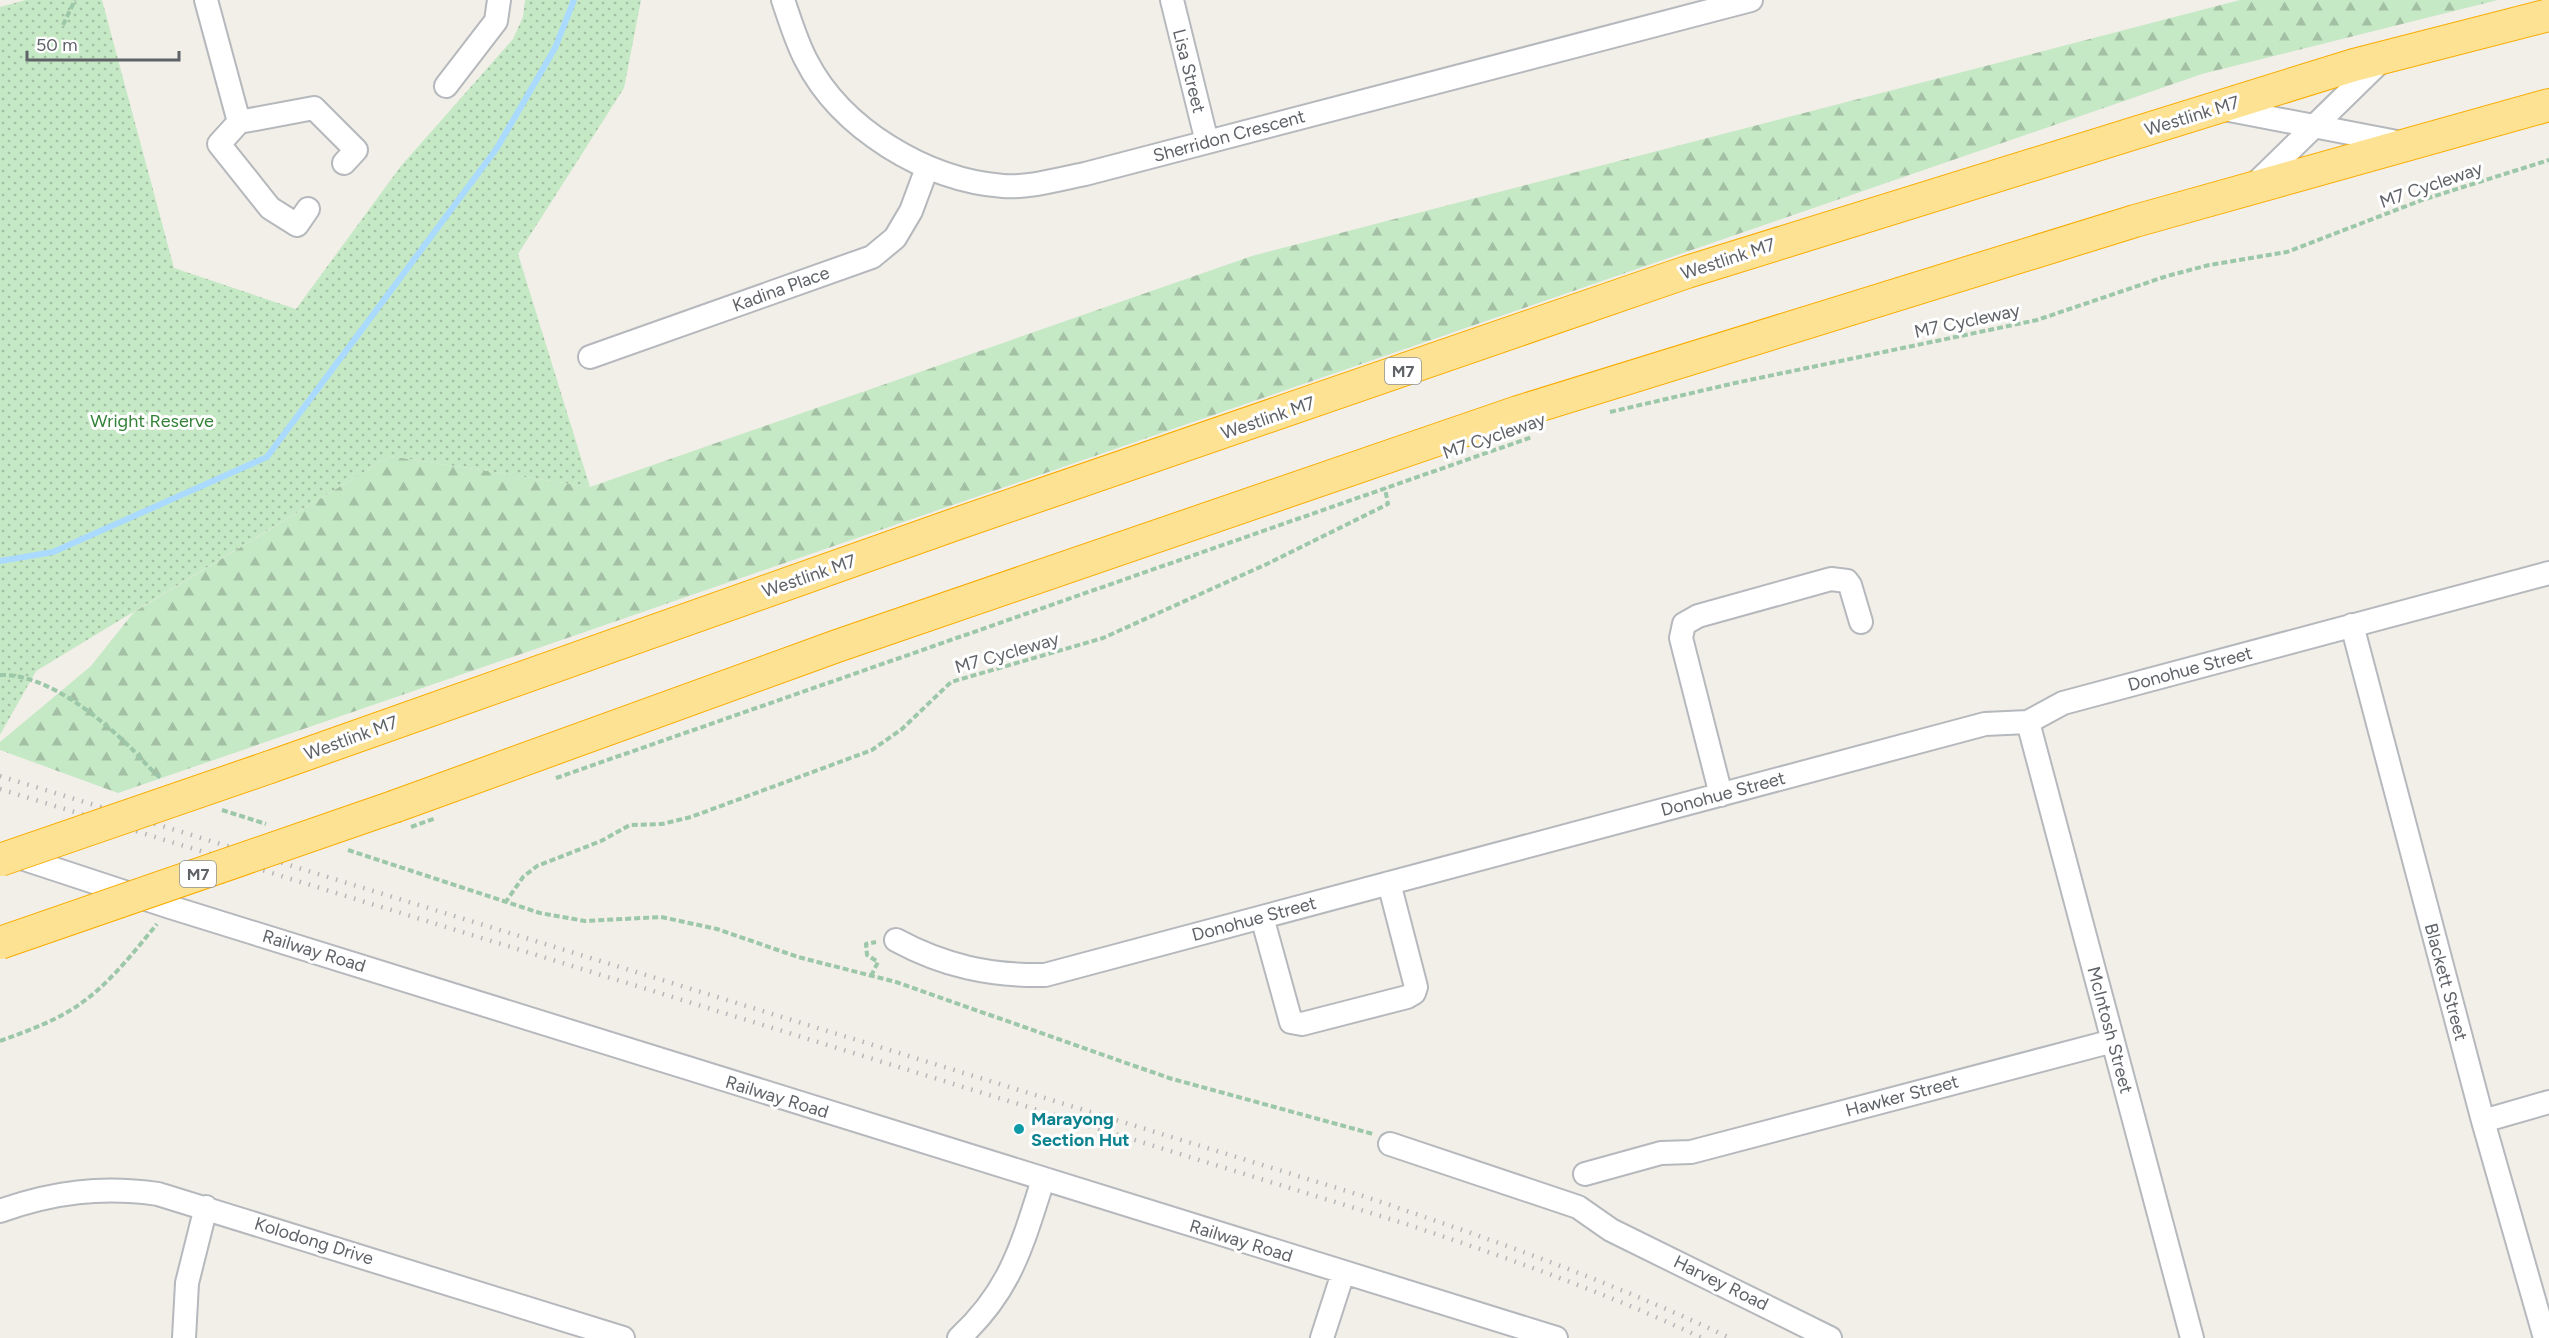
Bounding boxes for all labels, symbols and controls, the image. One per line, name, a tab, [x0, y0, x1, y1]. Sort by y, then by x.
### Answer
scale bar	[27, 24, 178, 62]
street label: Lisa Street	[1168, 27, 1210, 116]
text: 50 m	[36, 34, 78, 56]
street label: Westlink M7	[2142, 91, 2242, 141]
street label: Sherridon Crescent	[1151, 105, 1308, 167]
street label: M7 Cycleway	[2377, 157, 2486, 213]
street label: Westlink M7	[1678, 233, 1778, 285]
street label: Kadina Place	[730, 261, 833, 317]
street label: M7 Cycleway	[1912, 299, 2022, 343]
road number: M7	[1385, 358, 1421, 384]
street label: Westlink M7	[1218, 392, 1318, 444]
street label: M7 Cycleway	[1440, 408, 1549, 464]
park label: Wright Reserve	[90, 410, 214, 432]
street label: Westlink M7	[759, 550, 859, 602]
street label: M7 Cycleway	[952, 627, 1062, 678]
street label: Donohue Street	[2125, 642, 2255, 696]
street label: Westlink M7	[301, 711, 401, 765]
street label: Donohue Street	[1658, 767, 1788, 821]
road number: M7	[180, 861, 216, 887]
street label: Donohue Street	[1189, 892, 1319, 946]
street label: Blackett Street	[2420, 921, 2472, 1043]
street label: Railway Road	[260, 925, 368, 977]
street label: McIntosh Street	[2083, 964, 2138, 1096]
street label: Hawker Street	[1843, 1070, 1961, 1122]
street label: Railway Road	[723, 1071, 831, 1123]
place label: Marayong Section Hut	[1031, 1108, 1130, 1151]
marker: Marayong Section Hut	[1012, 1122, 1026, 1136]
street label: Kolodong Drive	[252, 1212, 376, 1270]
street label: Railway Road	[1187, 1215, 1295, 1267]
street label: Harvey Road	[1670, 1251, 1772, 1315]

